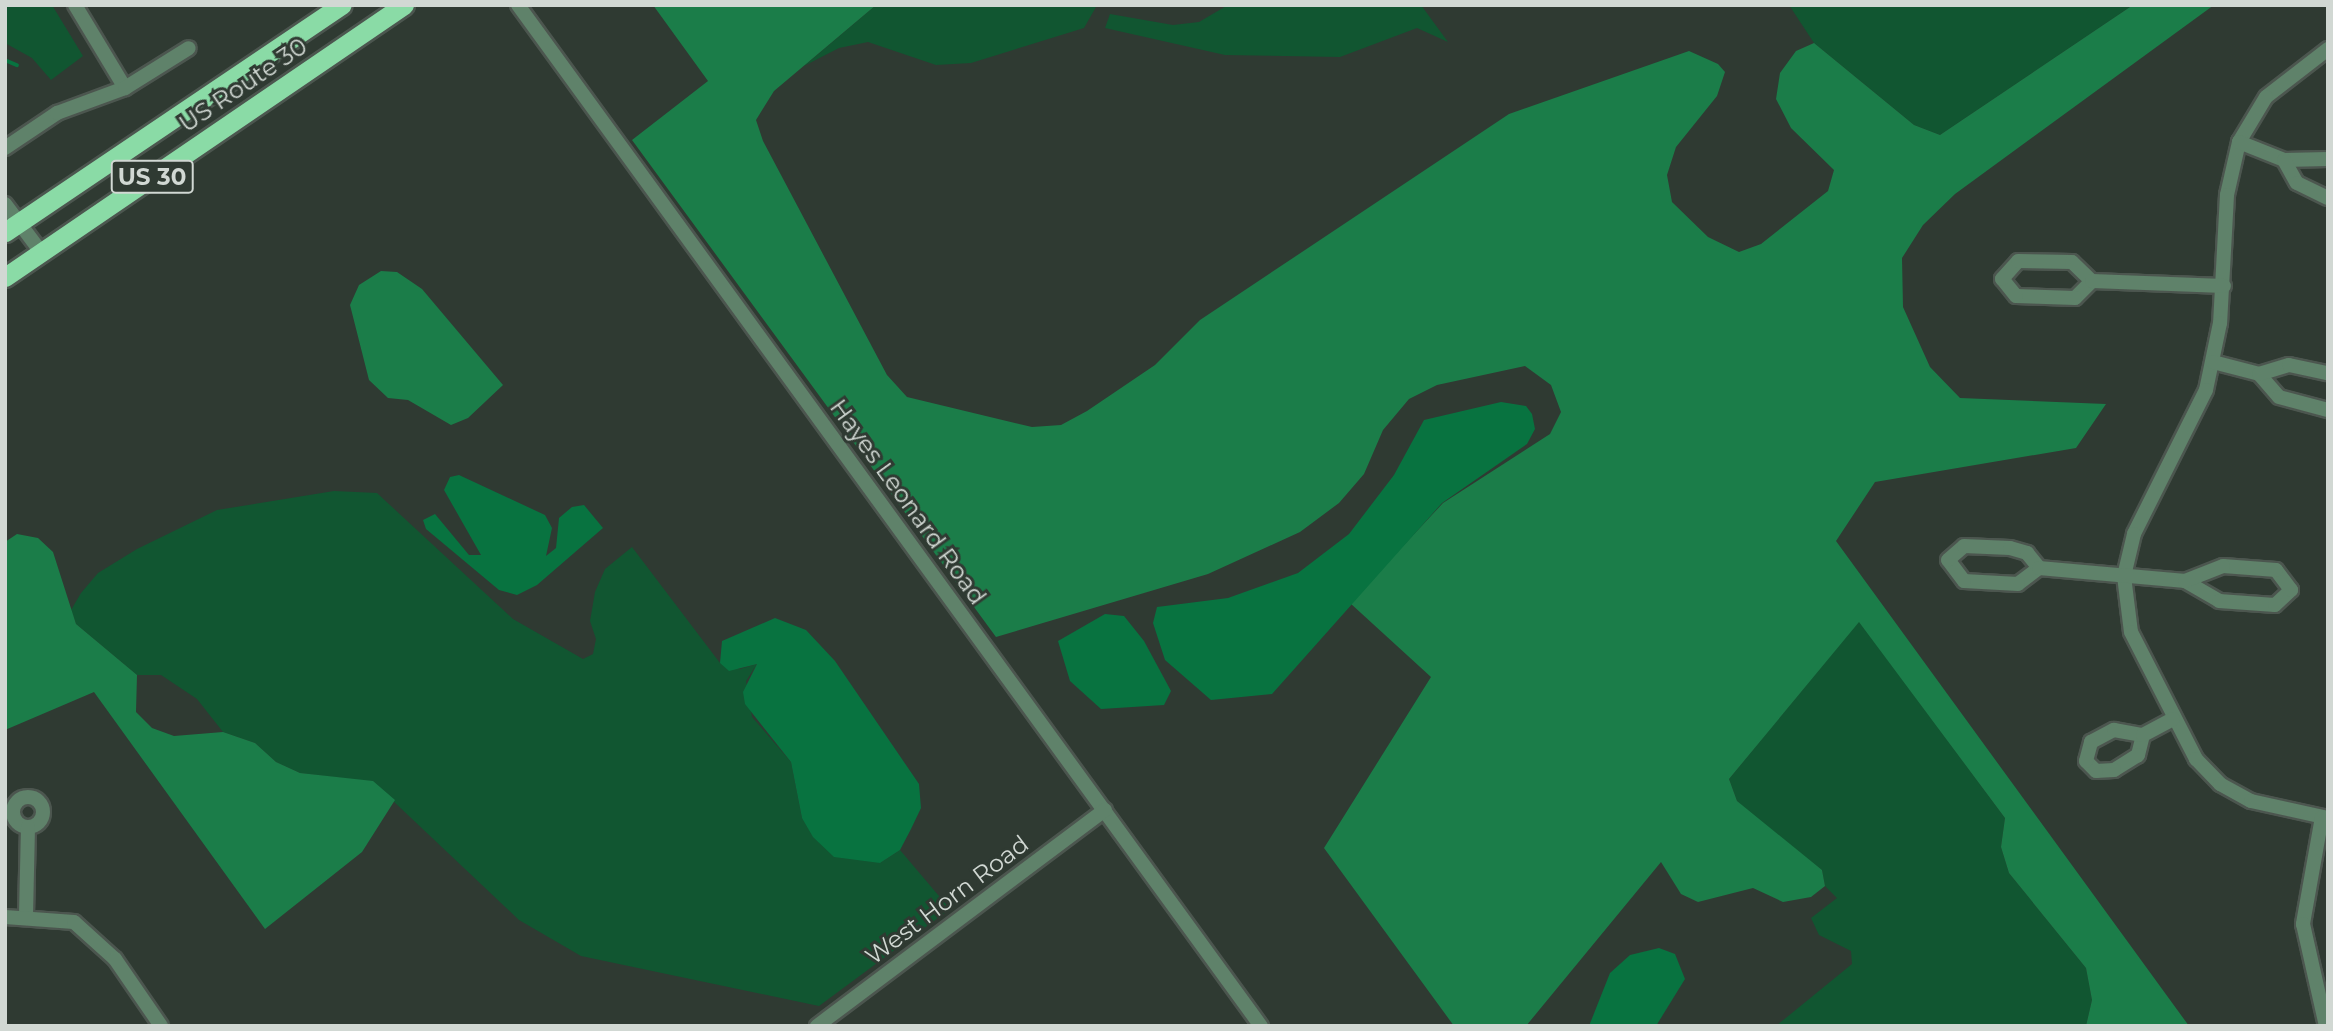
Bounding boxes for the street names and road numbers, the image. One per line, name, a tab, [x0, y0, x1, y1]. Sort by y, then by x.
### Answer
street label: US Route 30	[174, 32, 312, 138]
road number: US 30	[110, 158, 194, 196]
street label: Hayes Leonard Road	[824, 394, 992, 610]
street label: West Horn Road	[860, 829, 1034, 971]

